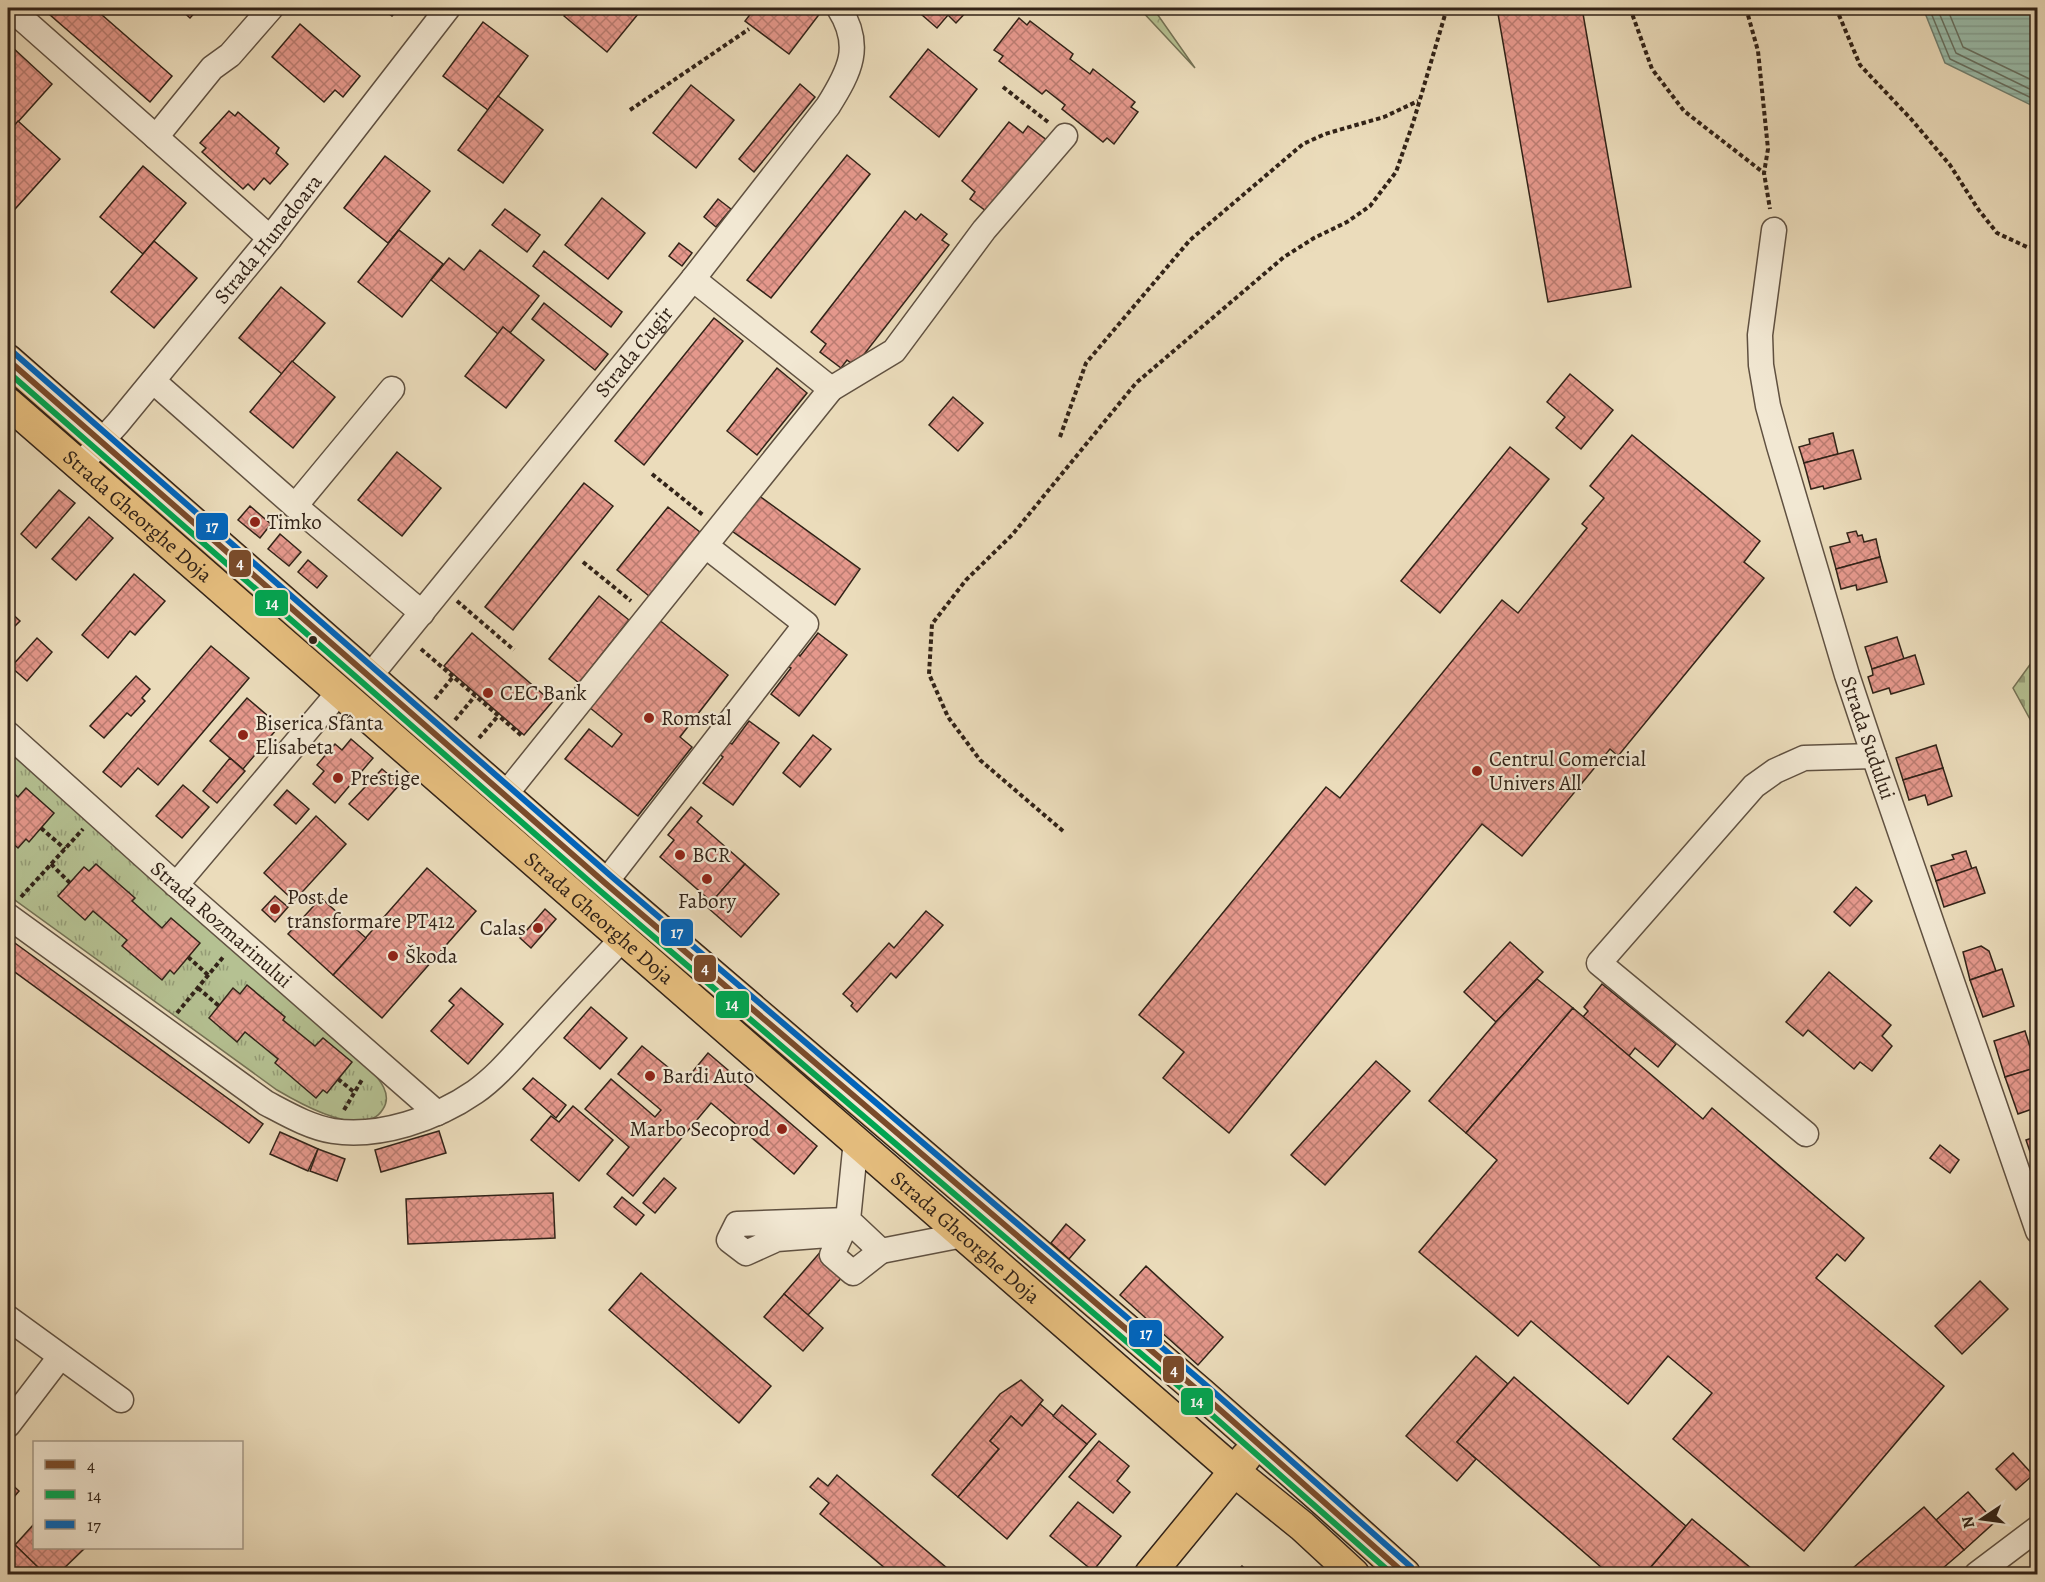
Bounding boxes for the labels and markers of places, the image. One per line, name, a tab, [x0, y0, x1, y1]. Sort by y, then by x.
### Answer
place label: Timko	[267, 508, 322, 536]
marker: Timko	[248, 515, 262, 529]
unlabelled marker	[307, 634, 319, 646]
place label: CEC Bank	[500, 679, 587, 707]
marker: CEC Bank	[481, 686, 495, 700]
place label: Romstal	[661, 704, 731, 732]
place label: Biserica Sfânta Elisabeta	[255, 709, 384, 761]
marker: Romstal	[642, 711, 656, 725]
marker: Biserica Sfânta Elisabeta	[236, 728, 250, 742]
place label: Centrul Comercial Univers All	[1489, 745, 1646, 797]
place label: Prestige	[350, 764, 420, 792]
marker: Centrul Comercial Univers All	[1470, 764, 1484, 778]
marker: Prestige	[331, 771, 345, 785]
place label: BCR	[692, 841, 731, 869]
marker: BCR	[673, 848, 687, 862]
marker: Fabory	[700, 872, 714, 886]
place label: Post de transformare PT412	[287, 883, 455, 935]
place label: Fabory	[678, 887, 737, 915]
marker: Post de transformare PT412	[268, 902, 282, 916]
place label: Calas	[480, 914, 526, 942]
marker: Calas	[531, 921, 545, 935]
place label: Škoda	[405, 942, 458, 970]
marker: Škoda	[386, 949, 400, 963]
place label: Bardi Auto	[662, 1062, 754, 1090]
marker: Bardi Auto	[643, 1069, 657, 1083]
place label: Marbo Secoprod	[629, 1115, 771, 1143]
marker: Marbo Secoprod	[775, 1122, 789, 1136]

